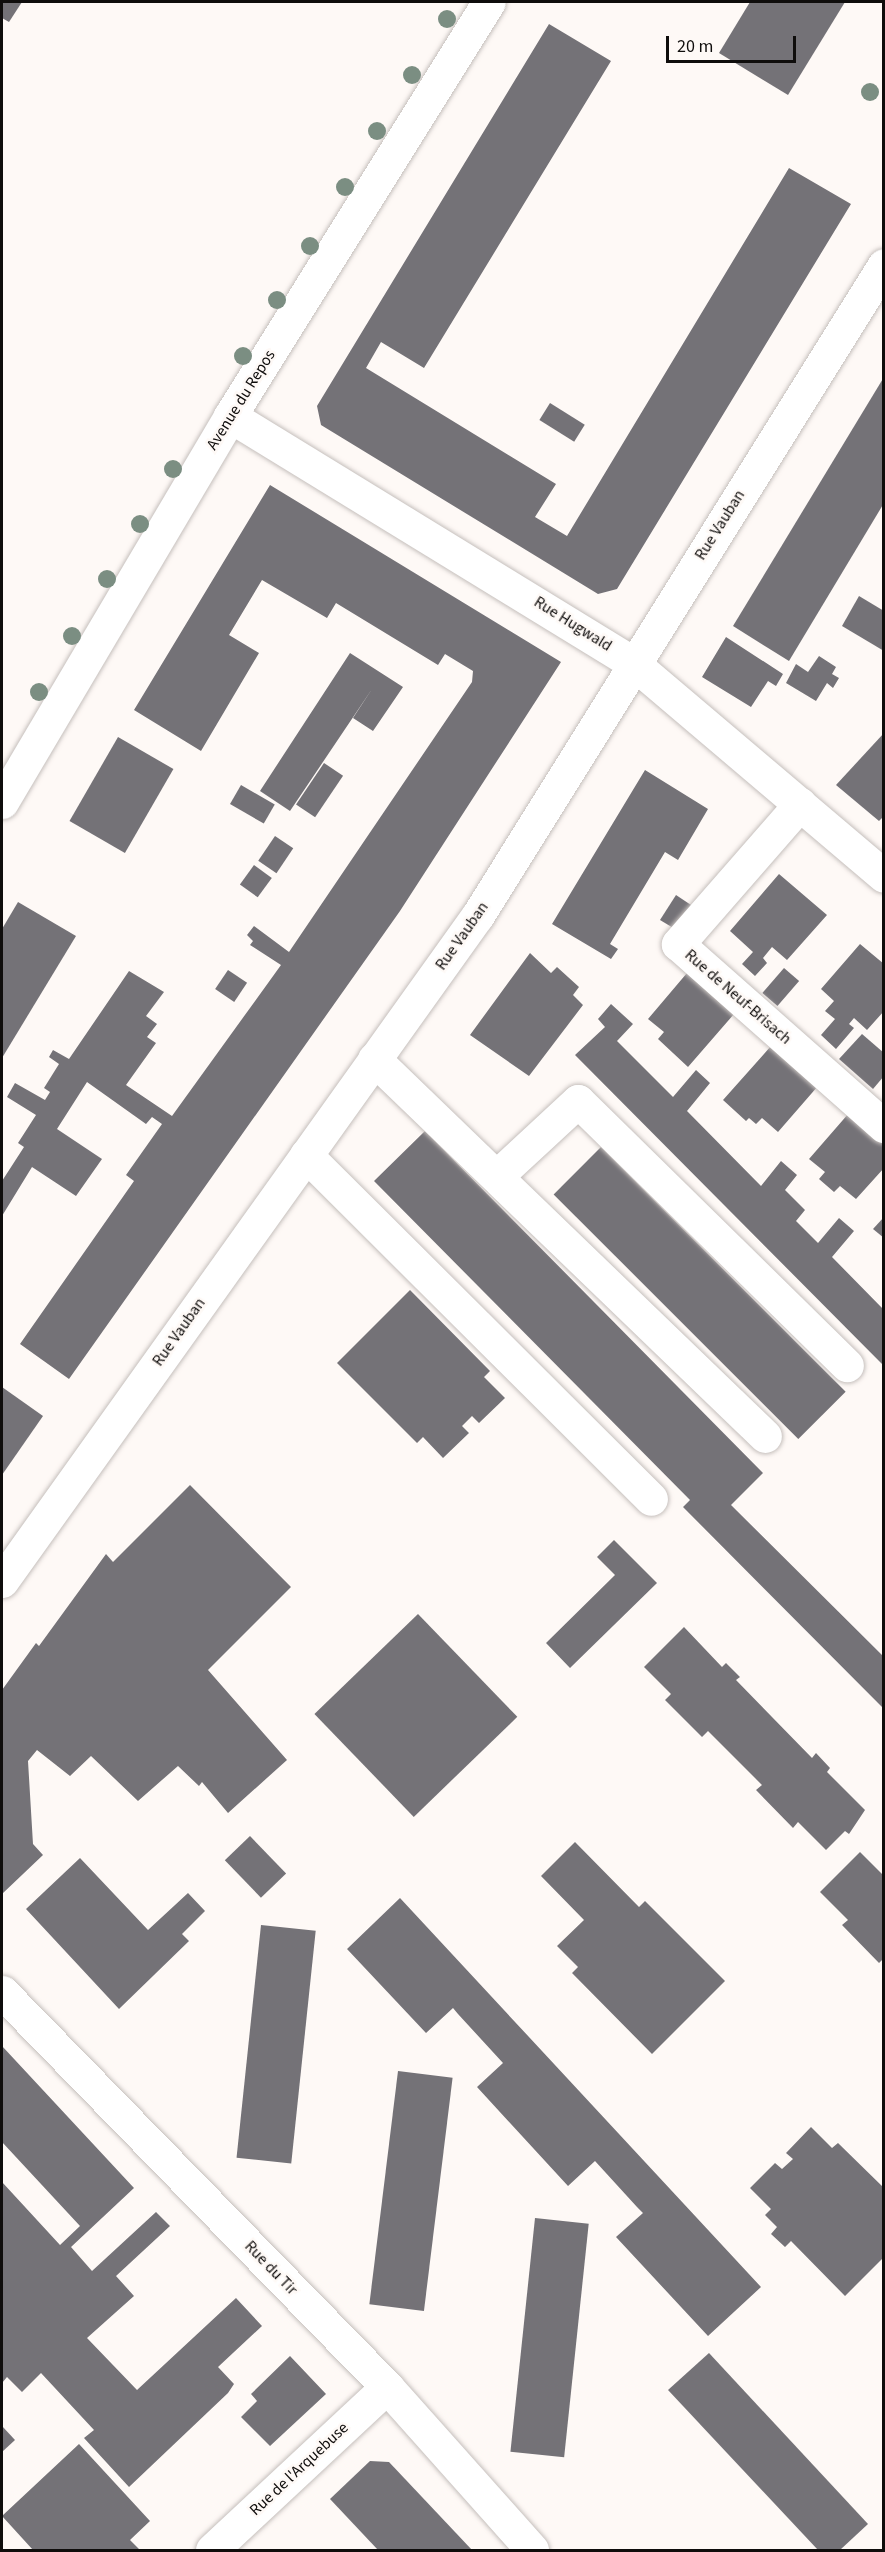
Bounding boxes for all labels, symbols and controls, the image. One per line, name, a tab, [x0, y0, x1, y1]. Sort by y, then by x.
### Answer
scale bar	[669, 24, 800, 62]
text: 20 m	[677, 34, 713, 59]
street label: Avenue du Repos	[203, 346, 279, 454]
street label: Rue Vauban	[691, 486, 749, 564]
street label: Rue Hugwald	[530, 592, 616, 656]
street label: Rue Vauban	[431, 898, 493, 974]
street label: Rue de Neuf-Brisach	[681, 945, 795, 1049]
street label: Rue Vauban	[148, 1294, 210, 1370]
street label: Rue du Tir	[241, 2237, 301, 2299]
street label: Rue de l'Arquebuse	[246, 2418, 352, 2520]

